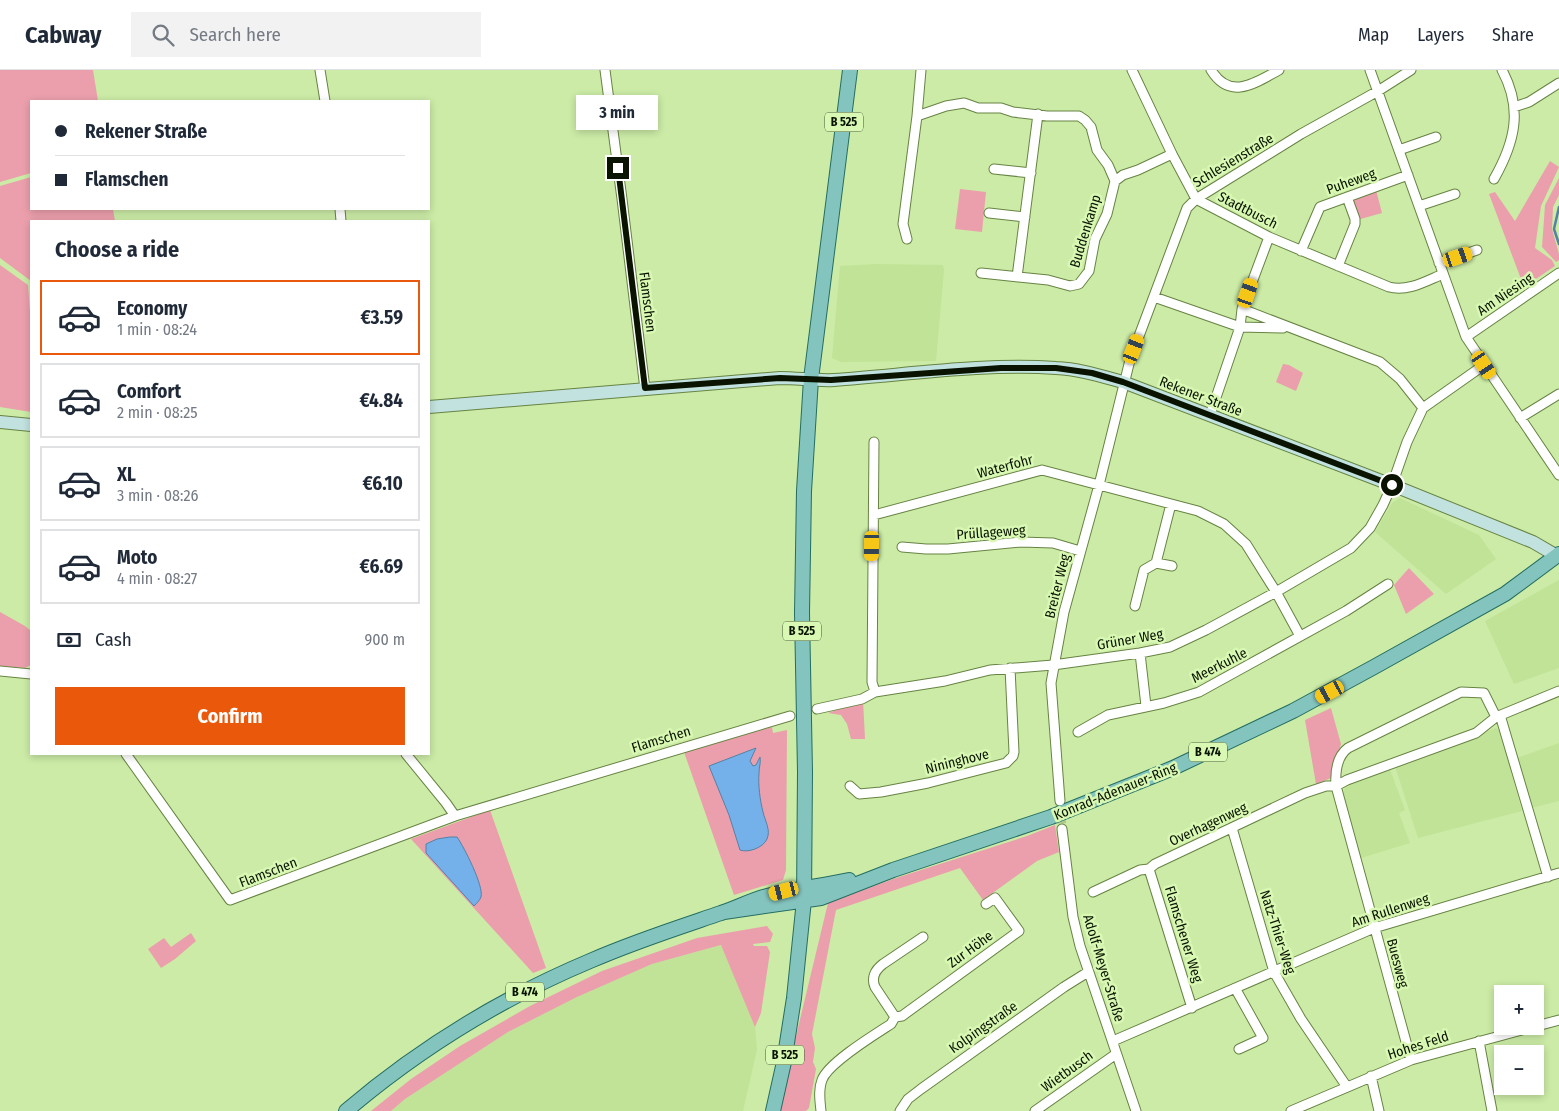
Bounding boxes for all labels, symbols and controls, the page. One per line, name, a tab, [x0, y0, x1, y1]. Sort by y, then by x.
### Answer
search box	[131, 12, 481, 57]
text: Cabway	[25, 21, 101, 49]
icon: search	[149, 21, 177, 49]
text: Search here	[189, 23, 281, 46]
text: Map	[1358, 24, 1389, 46]
text: Layers	[1417, 24, 1464, 46]
text: Share	[1492, 24, 1534, 46]
callout: 3 min	[577, 96, 659, 131]
text: 3 min	[599, 103, 635, 122]
road number: B 525	[825, 112, 863, 132]
text: Rekener Straße	[85, 120, 207, 143]
street label: Schlesienstraße	[1190, 130, 1277, 191]
route end	[607, 157, 629, 179]
street label: Puheweg	[1324, 165, 1379, 198]
text: Flamschen	[85, 168, 168, 191]
street label: Stadtbusch	[1215, 188, 1280, 233]
street label: Buddenkamp	[1066, 192, 1105, 270]
text: Choose a ride	[55, 236, 179, 263]
car	[1441, 245, 1474, 269]
street label: Am Niesing	[1474, 269, 1537, 319]
street label: Flamschen	[635, 271, 660, 333]
car	[1236, 276, 1259, 310]
icon: car	[57, 295, 102, 340]
text: Economy	[117, 297, 187, 320]
text: €3.59	[360, 306, 403, 329]
text: 1 min · 08:24	[117, 320, 197, 339]
car	[1121, 332, 1146, 366]
car	[1469, 348, 1498, 382]
street label: Rekener Straße	[1157, 373, 1245, 420]
icon: car	[57, 378, 102, 423]
text: Comfort	[117, 380, 181, 403]
text: €4.84	[360, 389, 403, 412]
text: 2 min · 08:25	[117, 403, 198, 422]
street label: Waterfohr	[975, 451, 1035, 482]
icon: car	[57, 461, 102, 506]
text: XL	[117, 463, 136, 486]
text: €6.10	[362, 472, 403, 495]
route start	[1381, 474, 1403, 496]
text: 3 min · 08:26	[117, 486, 198, 505]
street label: Prüllageweg	[956, 522, 1027, 543]
car	[864, 531, 879, 561]
icon: car	[57, 544, 102, 589]
text: Moto	[117, 546, 157, 569]
street label: Breiter Weg	[1041, 552, 1074, 620]
text: €6.69	[360, 555, 403, 578]
text: 4 min · 08:27	[117, 569, 197, 588]
road number: B 525	[783, 622, 821, 640]
street label: Grüner Weg	[1096, 625, 1165, 654]
icon: cash	[55, 626, 83, 654]
text: Cash	[95, 628, 132, 651]
text: 900 m	[364, 630, 405, 649]
street label: Meerkuhle	[1188, 644, 1250, 687]
car	[1313, 678, 1346, 706]
button: Confirm	[55, 687, 405, 745]
street label: Flamschen	[630, 722, 693, 757]
road number: B 474	[1189, 742, 1227, 762]
street label: Nininghove	[924, 745, 991, 778]
street label: Konrad-Adenauer-Ring	[1051, 759, 1179, 824]
street label: Overhagenweg	[1166, 799, 1250, 850]
street label: Flamschen	[237, 854, 300, 891]
car	[767, 880, 800, 902]
street label: Flamschener Weg	[1161, 884, 1206, 985]
street label: Natz-Thier-Weg	[1256, 888, 1299, 977]
street label: Am Rullenweg	[1349, 890, 1432, 931]
street label: Adolf-Meyer-Straße	[1079, 912, 1128, 1024]
street label: Zur Höhe	[944, 927, 996, 972]
street label: Buesweg	[1383, 937, 1412, 990]
road number: B 474	[506, 982, 544, 1002]
map controls	[1494, 985, 1544, 1095]
button: +	[1494, 985, 1544, 1035]
street label: Kolpingstraße	[946, 998, 1021, 1057]
street label: Hohes Feld	[1386, 1028, 1451, 1063]
button: −	[1494, 1045, 1544, 1095]
road number: B 525	[766, 1046, 804, 1064]
street label: Wietbusch	[1038, 1047, 1096, 1096]

